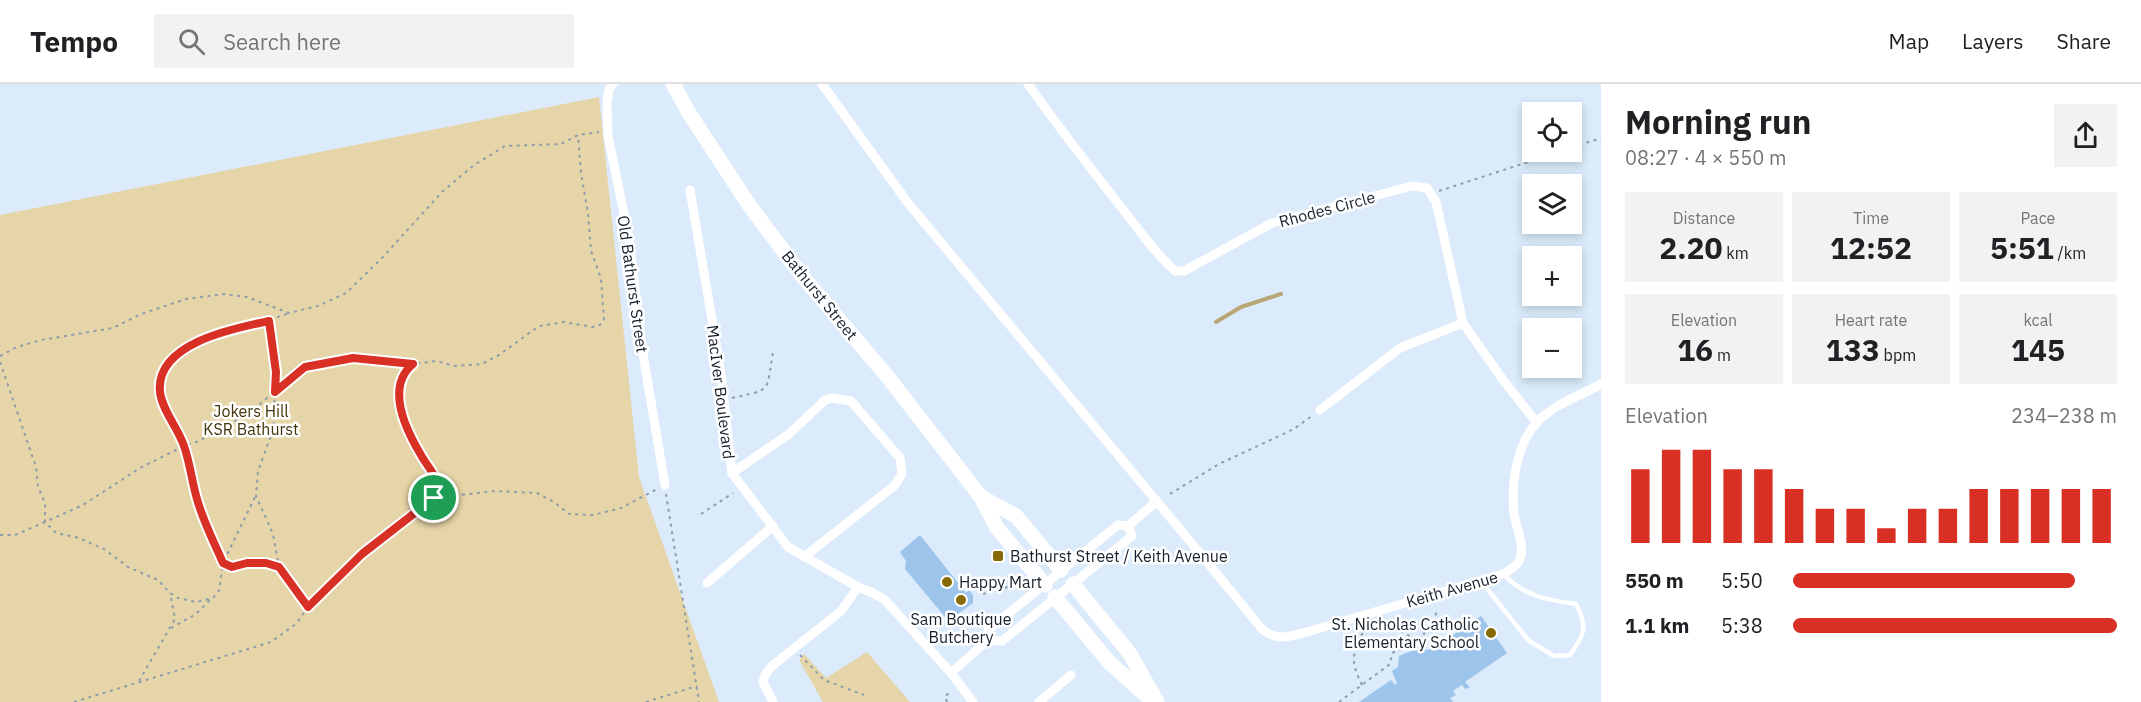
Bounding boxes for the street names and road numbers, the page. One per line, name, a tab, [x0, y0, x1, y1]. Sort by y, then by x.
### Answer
street label: Rhodes Circle	[1277, 186, 1378, 231]
street label: Old Bathurst Street	[613, 214, 653, 354]
street label: Bathurst Street	[778, 246, 862, 344]
street label: MacIver Boulevard	[703, 324, 739, 460]
street label: Keith Avenue	[1404, 566, 1500, 612]

